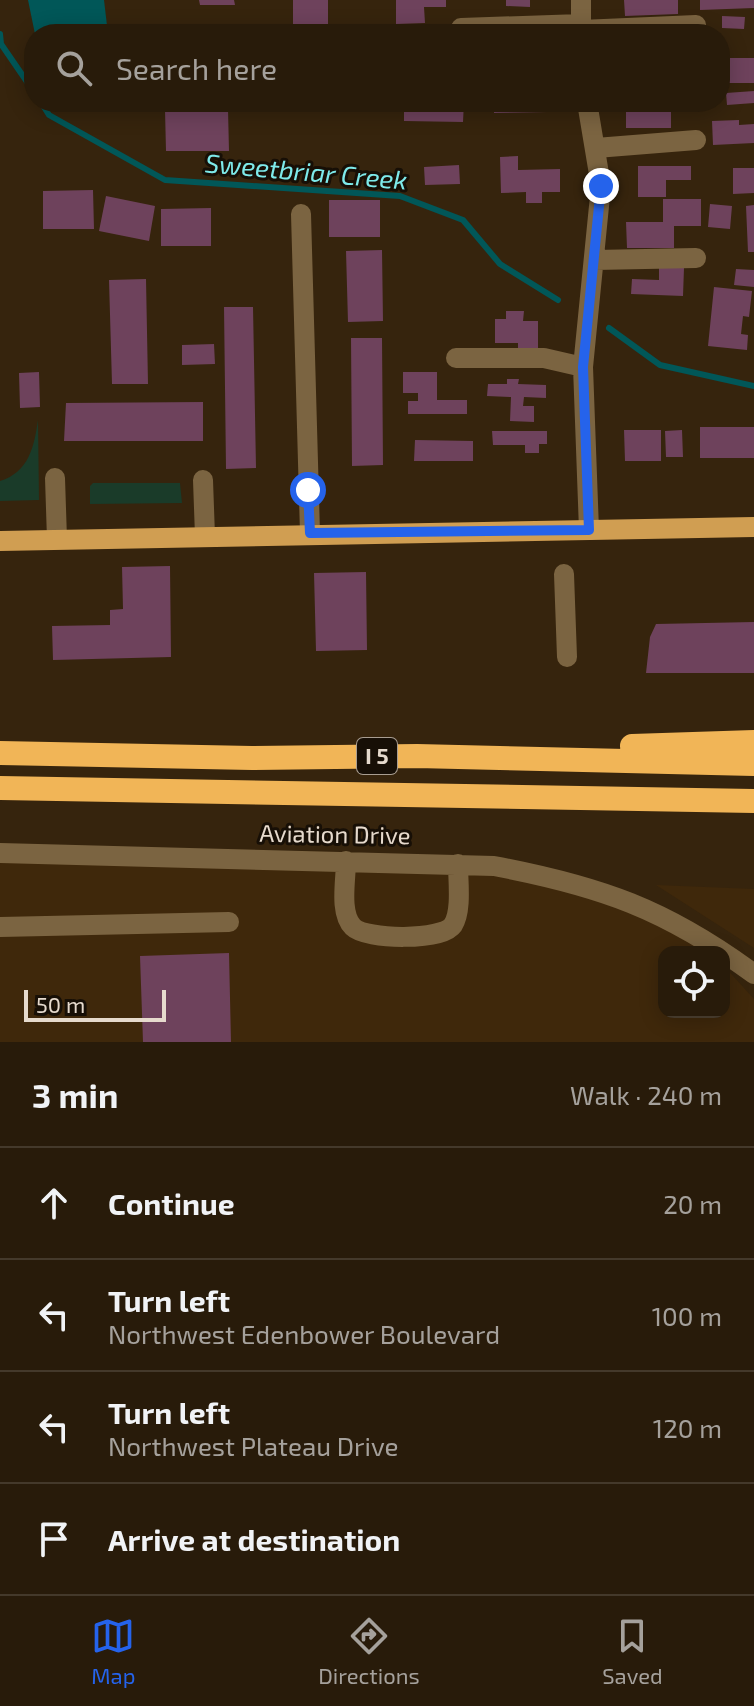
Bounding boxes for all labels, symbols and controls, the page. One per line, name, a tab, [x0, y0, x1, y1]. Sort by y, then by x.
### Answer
search box	[24, 24, 730, 112]
icon: search	[52, 46, 96, 90]
text: Search here	[116, 50, 277, 86]
water label: Sweetbriar Creek	[204, 146, 408, 195]
route end	[583, 168, 619, 204]
route start	[290, 472, 326, 508]
road number: I 5	[357, 738, 397, 774]
street label: Aviation Drive	[259, 818, 411, 849]
map controls	[658, 946, 730, 1018]
button: locate	[658, 946, 730, 1018]
scale bar	[24, 986, 166, 1022]
text: 50 m	[36, 991, 85, 1017]
text: 3 min	[32, 1074, 118, 1115]
text: Walk · 240 m	[570, 1079, 722, 1110]
icon: ahead	[32, 1181, 76, 1225]
text: Continue	[108, 1185, 235, 1221]
text: 20 m	[663, 1188, 722, 1219]
text: Turn left	[108, 1282, 230, 1318]
icon: left	[32, 1293, 76, 1337]
text: 100 m	[652, 1300, 722, 1331]
text: Northwest Edenbower Boulevard	[108, 1318, 500, 1349]
text: Turn left	[108, 1394, 230, 1430]
icon: left	[32, 1405, 76, 1449]
text: 120 m	[653, 1412, 722, 1443]
text: Northwest Plateau Drive	[108, 1430, 399, 1461]
icon: arrive	[32, 1517, 76, 1561]
text: Arrive at destination	[108, 1521, 400, 1557]
tab: Map	[91, 1614, 135, 1688]
tab: Directions	[318, 1614, 420, 1688]
tab: Saved	[602, 1614, 663, 1688]

